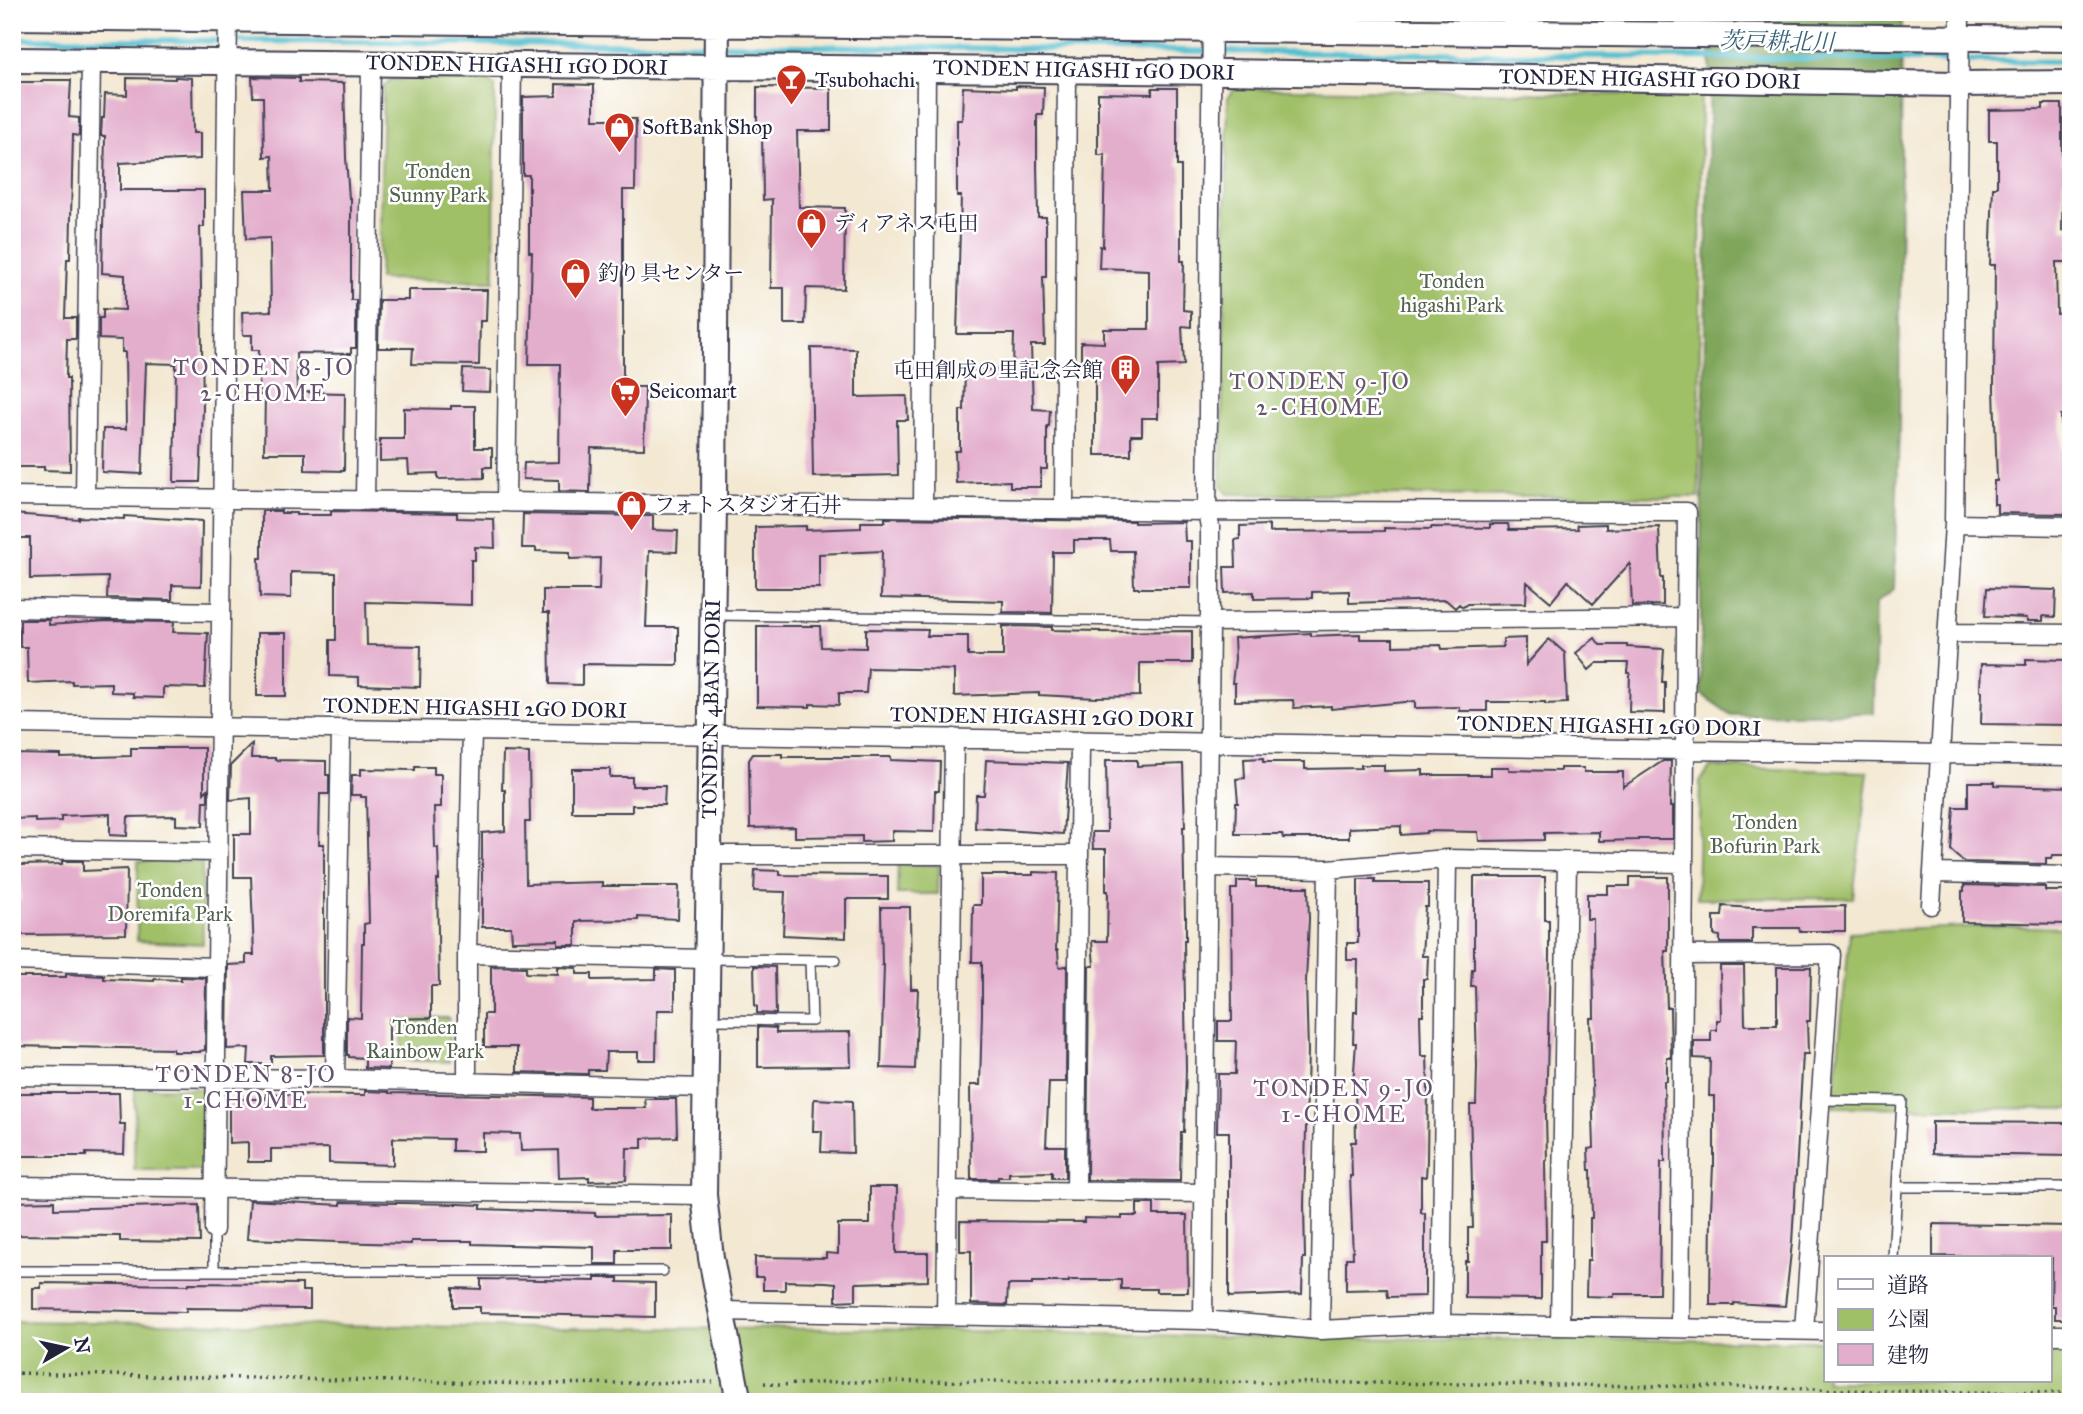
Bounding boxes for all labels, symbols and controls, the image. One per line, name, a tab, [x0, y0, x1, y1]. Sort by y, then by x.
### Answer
water label: 茨戸耕北川	[1719, 26, 1838, 56]
street label: TONDEN HIGASHI 1GO DORI	[366, 49, 668, 81]
street label: TONDEN HIGASHI 1GO DORI	[933, 54, 1235, 86]
bar icon: Tsubohachi	[775, 63, 809, 107]
street label: TONDEN HIGASHI 1GO DORI	[1499, 63, 1801, 95]
place label: Tsubohachi	[815, 67, 916, 93]
shop icon: SoftBank Shop	[602, 110, 636, 154]
place label: SoftBank Shop	[642, 114, 773, 140]
park label: Tonden Sunny Park	[389, 158, 487, 208]
shop icon: ディアネス屯田	[794, 206, 828, 250]
place label: ディアネス屯田	[834, 210, 978, 236]
shop icon: 釣り具センター	[558, 256, 592, 300]
place label: 釣り具センター	[598, 260, 744, 286]
park label: Tonden higashi Park	[1400, 268, 1504, 318]
district label: TONDEN 8-JO 2-CHOME	[173, 353, 355, 407]
building icon: 屯田創成の里記念会館	[1109, 353, 1143, 397]
place label: 屯田創成の里記念会館	[893, 357, 1103, 383]
district label: TONDEN 9-JO 2-CHOME	[1229, 367, 1411, 421]
supermarket icon: Seicomart	[609, 374, 643, 418]
place label: Seicomart	[649, 378, 737, 404]
shop icon: フォトスタジオ石井	[614, 488, 648, 532]
place label: フォトスタジオ石井	[654, 492, 842, 518]
street label: TONDEN 4BAN DORI	[696, 599, 726, 819]
street label: TONDEN HIGASHI 2GO DORI	[323, 692, 627, 724]
street label: TONDEN HIGASHI 2GO DORI	[890, 701, 1194, 733]
street label: TONDEN HIGASHI 2GO DORI	[1457, 710, 1761, 742]
park label: Tonden Bofurin Park	[1710, 809, 1820, 859]
park label: Tonden Doremifa Park	[107, 877, 233, 927]
park label: Tonden Rainbow Park	[366, 1014, 484, 1064]
district label: TONDEN 8-JO 1-CHOME	[155, 1060, 337, 1114]
district label: TONDEN 9-JO 1-CHOME	[1253, 1074, 1435, 1128]
legend	[1824, 1256, 2052, 1382]
text: 道路	[1887, 1272, 1929, 1298]
text: 公園	[1887, 1306, 1929, 1332]
north arrow	[32, 1312, 102, 1382]
text: N	[70, 1336, 95, 1355]
text: 建物	[1887, 1342, 1929, 1368]

